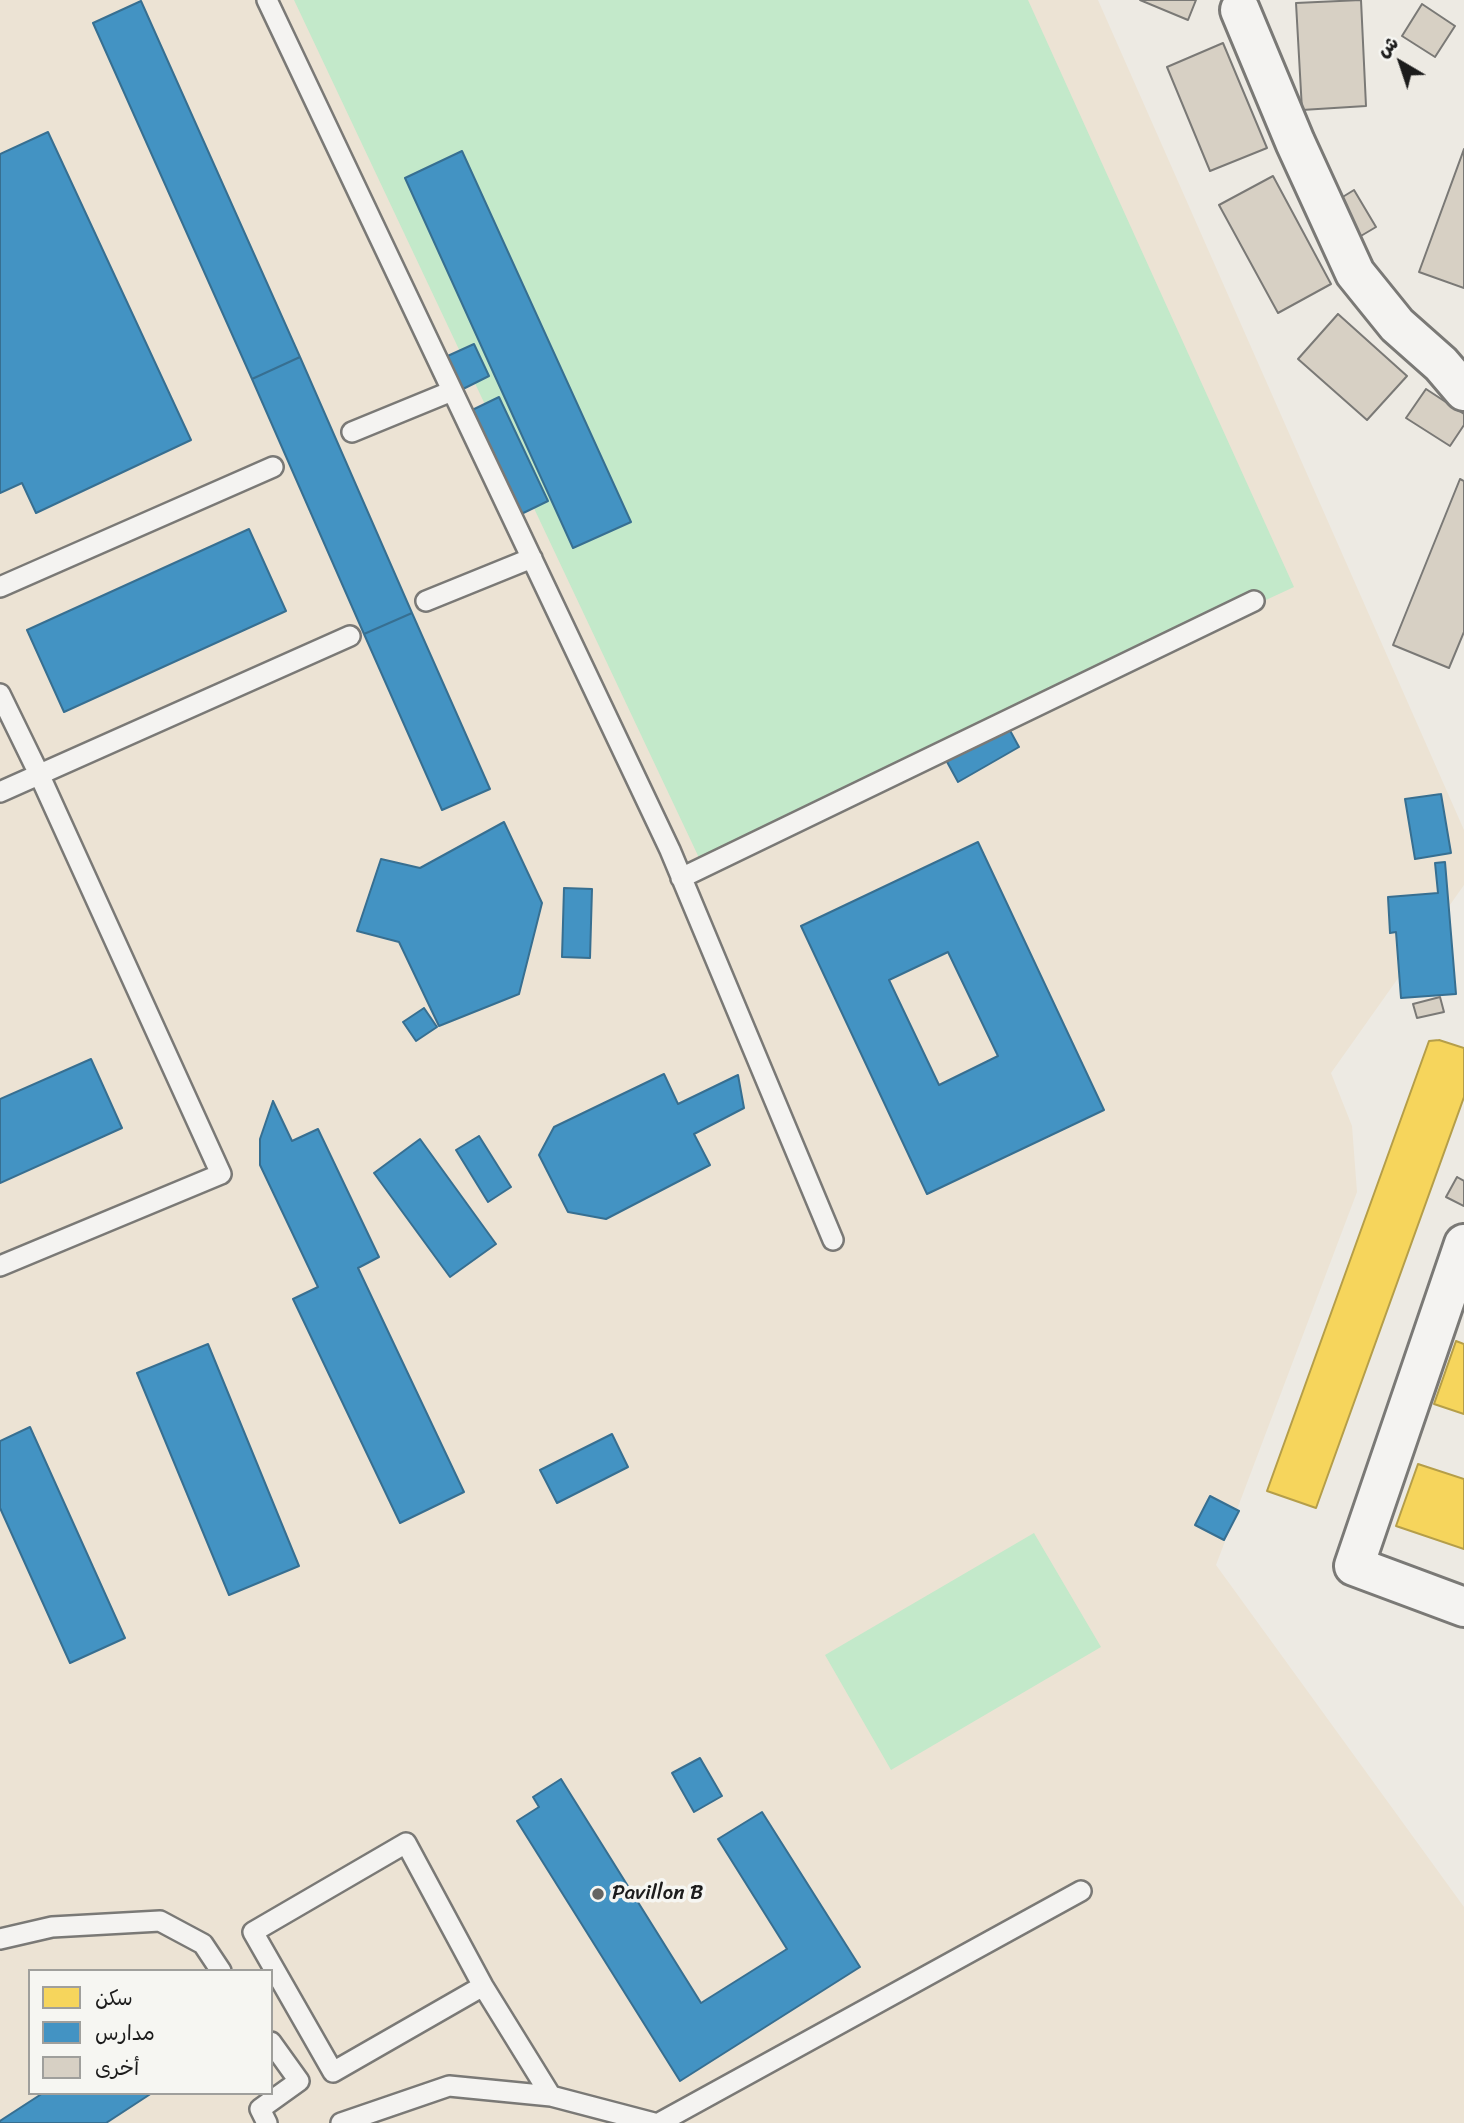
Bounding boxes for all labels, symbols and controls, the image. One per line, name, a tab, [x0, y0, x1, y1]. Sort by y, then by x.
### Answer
text: ش	[1369, 27, 1406, 66]
north arrow	[1366, 28, 1436, 98]
place label: Pavillon B	[612, 1881, 703, 1907]
marker: Pavillon B	[590, 1886, 606, 1902]
legend	[28, 1969, 273, 2095]
text: سكن	[95, 1979, 133, 2017]
text: مدارس	[95, 2014, 155, 2052]
text: أخرى	[95, 2049, 139, 2087]

